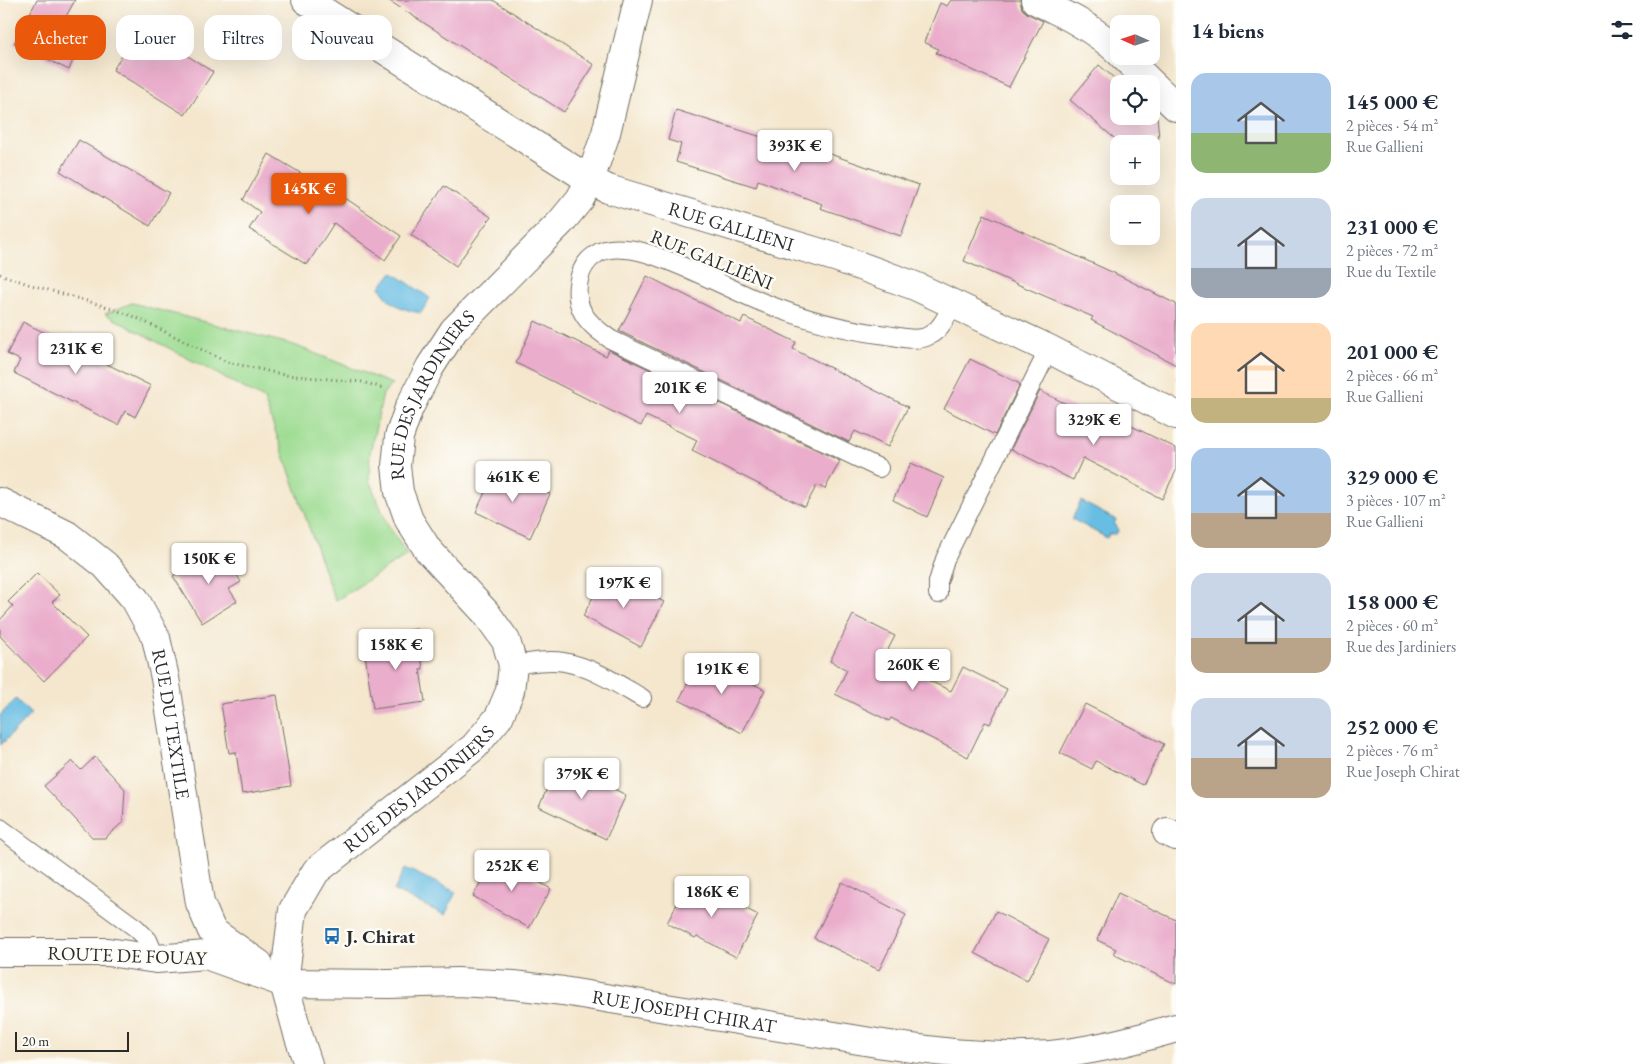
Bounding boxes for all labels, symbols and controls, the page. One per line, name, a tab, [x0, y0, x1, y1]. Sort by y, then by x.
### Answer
chip: Acheter	[15, 15, 106, 60]
chip: Louer	[116, 15, 194, 60]
chip: Filtres	[204, 15, 282, 60]
chip: Nouveau	[292, 15, 392, 60]
north arrow	[1110, 15, 1160, 65]
map controls	[1110, 15, 1160, 245]
icon: filters	[1608, 16, 1636, 44]
text: 14 biens	[1191, 17, 1264, 44]
button: locate	[1110, 75, 1160, 125]
text: 145 000 €	[1346, 88, 1438, 115]
icon: home	[1231, 93, 1291, 153]
text: 2 pièces · 54 m²	[1346, 115, 1438, 136]
pin: 393K €	[754, 130, 836, 172]
text: 393K €	[768, 135, 822, 156]
button: +	[1110, 135, 1160, 185]
text: Rue Gallieni	[1346, 136, 1424, 157]
pin: 145K €	[268, 172, 350, 215]
text: 145K €	[282, 178, 336, 199]
button: −	[1110, 195, 1160, 245]
street label: RUE GALLIENI	[665, 196, 797, 257]
text: 231 000 €	[1346, 213, 1438, 240]
icon: home	[1231, 218, 1291, 278]
street label: RUE GALLIÉNI	[647, 224, 777, 296]
text: 2 pièces · 72 m²	[1346, 240, 1438, 261]
text: Rue du Textile	[1346, 261, 1436, 282]
street label: RUE DES JARDINIERS	[384, 304, 480, 482]
pin: 231K €	[35, 332, 117, 375]
text: 231K €	[49, 338, 103, 359]
text: 201 000 €	[1346, 338, 1438, 365]
icon: home	[1231, 343, 1291, 403]
text: 2 pièces · 66 m²	[1346, 365, 1438, 386]
pin: 201K €	[639, 372, 721, 414]
text: 201K €	[653, 377, 707, 398]
text: Rue Gallieni	[1346, 386, 1424, 407]
pin: 329K €	[1053, 404, 1135, 446]
text: 329K €	[1067, 409, 1121, 430]
pin: 461K €	[472, 460, 554, 503]
text: 329 000 €	[1346, 463, 1438, 490]
text: 461K €	[486, 466, 540, 487]
icon: home	[1231, 468, 1291, 528]
text: 3 pièces · 107 m²	[1346, 490, 1446, 511]
text: Rue Gallieni	[1346, 511, 1424, 532]
pin: 150K €	[168, 542, 250, 585]
text: 150K €	[182, 548, 236, 569]
pin: 197K €	[583, 566, 665, 609]
text: 197K €	[597, 572, 651, 593]
text: 158 000 €	[1346, 588, 1438, 615]
icon: home	[1231, 593, 1291, 653]
text: 2 pièces · 60 m²	[1346, 615, 1438, 636]
pin: 158K €	[355, 628, 437, 671]
text: 158K €	[369, 634, 423, 655]
text: Rue des Jardiniers	[1346, 636, 1456, 657]
street label: RUE DU TEXTILE	[146, 646, 196, 801]
pin: 260K €	[872, 648, 954, 691]
pin: 191K €	[681, 652, 763, 695]
text: 260K €	[886, 654, 940, 675]
text: 191K €	[695, 658, 749, 679]
text: 252 000 €	[1346, 713, 1438, 740]
icon: home	[1231, 718, 1291, 778]
street label: RUE DES JARDINIERS	[338, 720, 500, 858]
text: 2 pièces · 76 m²	[1346, 740, 1438, 761]
pin: 379K €	[541, 758, 623, 800]
text: Rue Joseph Chirat	[1346, 761, 1460, 782]
text: 379K €	[555, 763, 609, 784]
pin: 252K €	[471, 850, 553, 892]
text: 252K €	[485, 855, 539, 876]
pin: 186K €	[671, 876, 753, 918]
text: 186K €	[685, 881, 739, 902]
place label: J. Chirat	[344, 924, 415, 949]
bus stop icon: J. Chirat	[322, 926, 342, 946]
street label: ROUTE DE FOUAY	[47, 940, 208, 971]
street label: RUE JOSEPH CHIRAT	[590, 984, 778, 1039]
scale bar	[15, 1029, 129, 1052]
text: 20 m	[22, 1032, 49, 1050]

